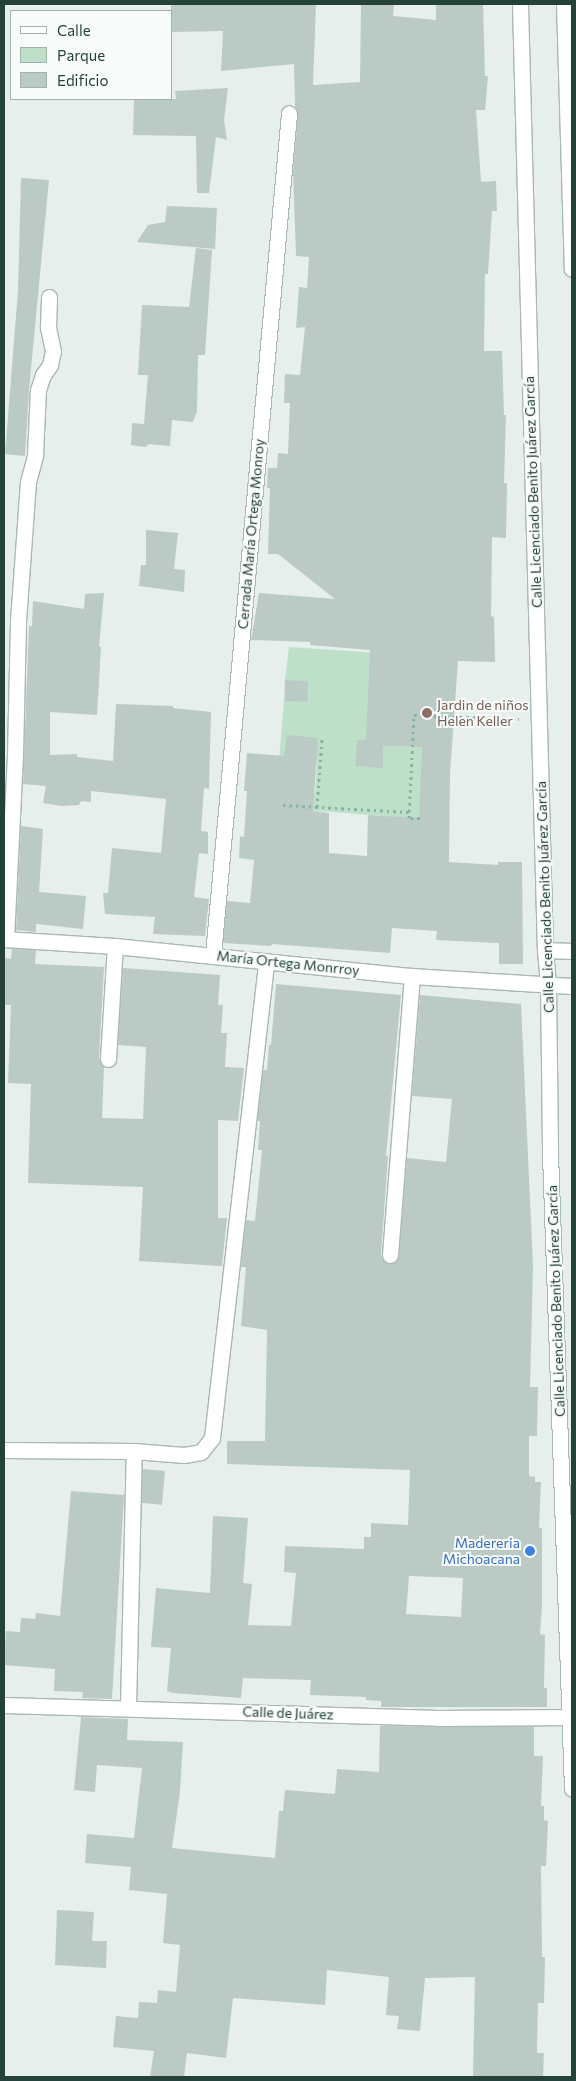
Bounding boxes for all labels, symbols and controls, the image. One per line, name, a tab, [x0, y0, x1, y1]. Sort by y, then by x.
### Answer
legend	[10, 10, 172, 100]
text: Calle	[57, 21, 91, 39]
text: Parque	[57, 46, 105, 64]
text: Edificio	[57, 71, 108, 89]
street label: Calle Licenciado Benito Juárez García	[521, 376, 545, 608]
street label: Cerrada María Ortega Monroy	[234, 438, 268, 630]
place label: Jardin de niños Helen Keller	[437, 697, 529, 730]
marker: Jardin de niños Helen Keller	[421, 707, 433, 719]
street label: Calle Licenciado Benito Juárez García	[533, 781, 557, 1013]
street label: María Ortega Monrroy	[216, 947, 360, 979]
street label: Calle Licenciado Benito Juárez García	[544, 1185, 568, 1417]
place label: Madereria Michoacana	[443, 1535, 520, 1568]
marker: Madereria Michoacana	[524, 1545, 536, 1557]
street label: Calle de Juárez	[242, 1703, 334, 1723]

